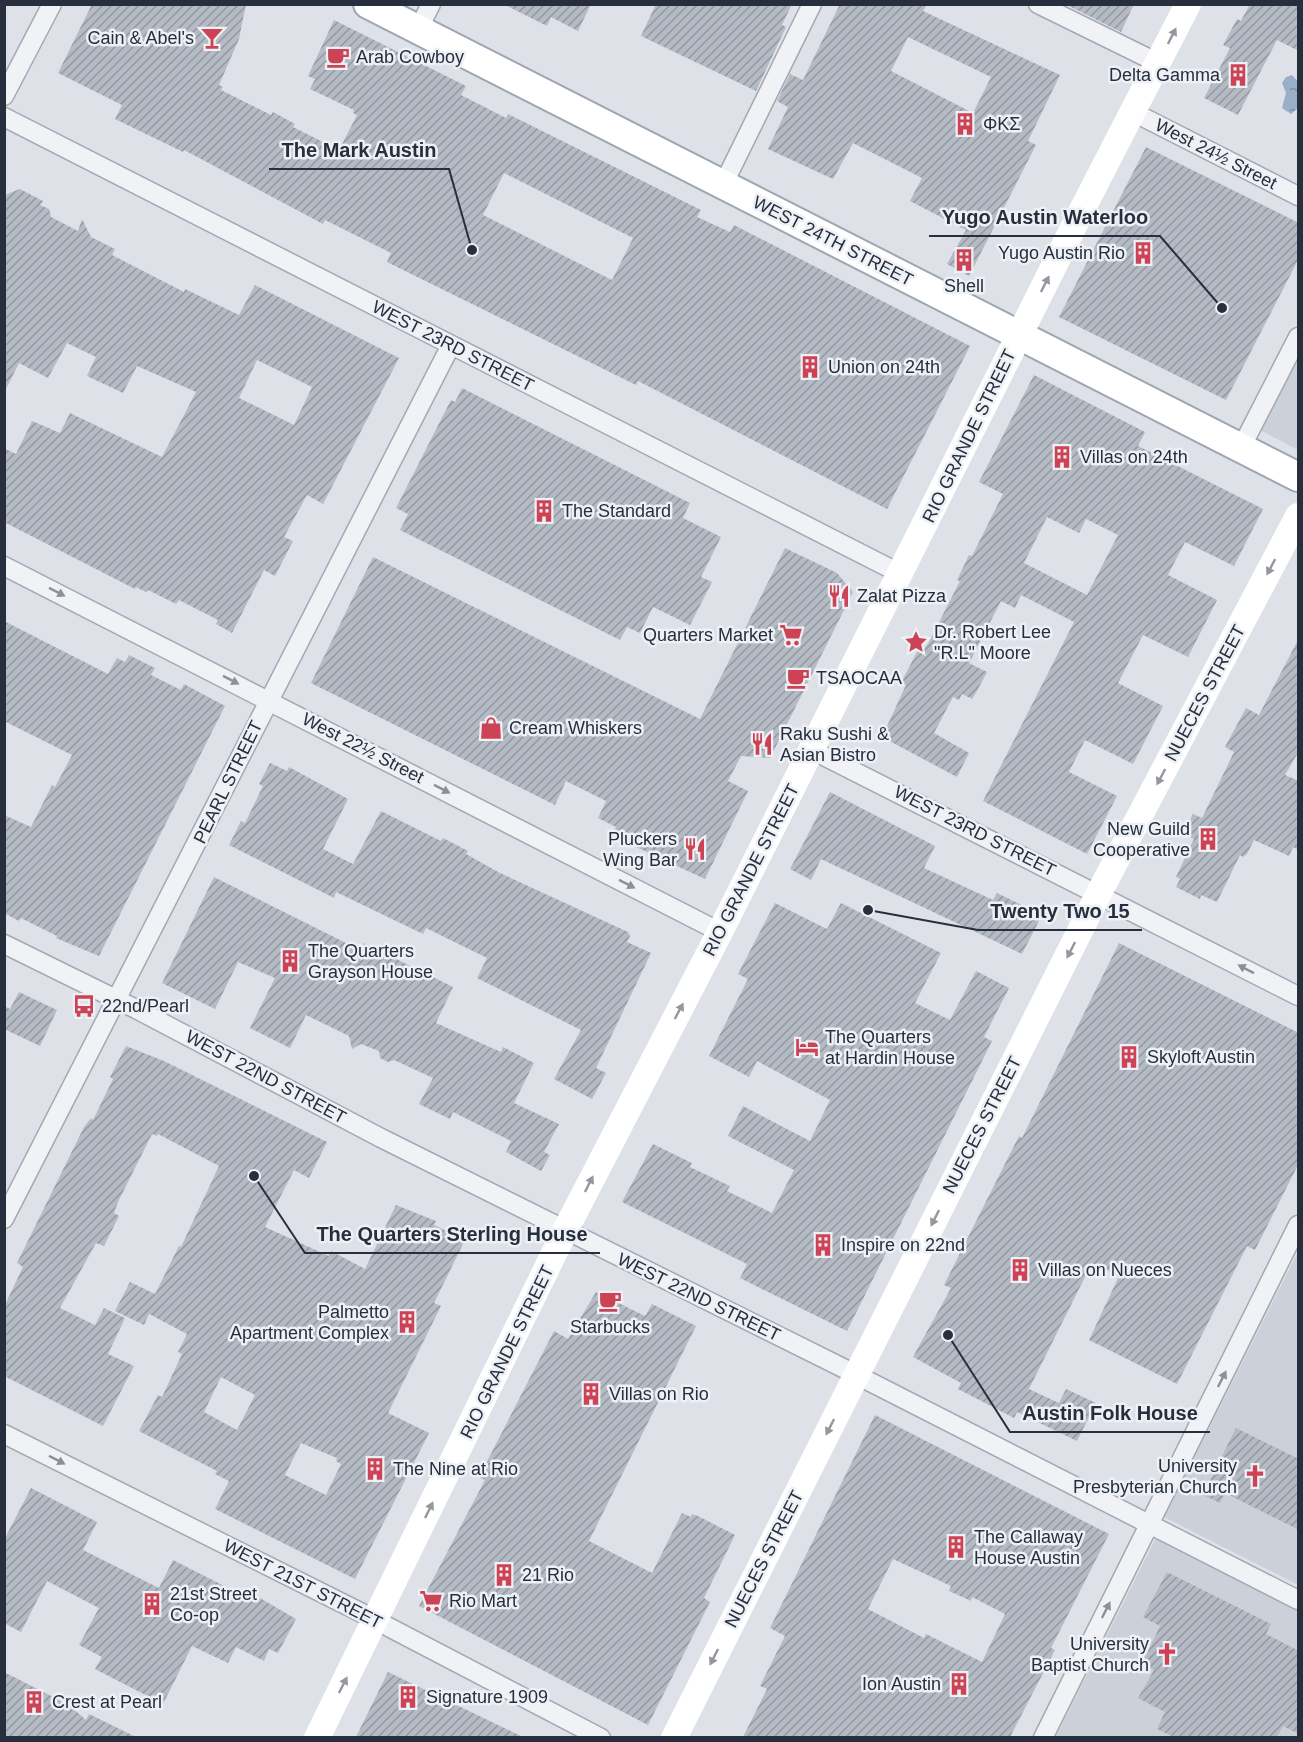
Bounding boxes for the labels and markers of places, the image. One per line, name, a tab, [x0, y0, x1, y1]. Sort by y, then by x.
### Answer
bar icon: Cain & Abel's	[199, 25, 225, 51]
place label: Cain & Abel's	[88, 28, 194, 48]
cafe icon: Arab Cowboy	[325, 44, 351, 70]
place label: Arab Cowboy	[356, 47, 464, 67]
building icon: Delta Gamma	[1225, 62, 1251, 88]
place label: Delta Gamma	[1109, 65, 1221, 85]
building icon: ΦΚΣ	[952, 111, 978, 137]
place label: ΦΚΣ	[983, 114, 1021, 134]
callout: The Mark Austin	[269, 131, 449, 169]
callout: Yugo Austin Waterloo	[929, 198, 1160, 236]
building icon: Yugo Austin Rio	[1130, 240, 1156, 266]
place label: Yugo Austin Rio	[998, 243, 1125, 263]
building icon: Shell	[951, 247, 977, 273]
place label: Shell	[944, 276, 984, 296]
building icon: Union on 24th	[797, 354, 823, 380]
place label: Union on 24th	[828, 357, 940, 377]
building icon: Villas on 24th	[1049, 444, 1075, 470]
place label: Villas on 24th	[1080, 447, 1188, 467]
building icon: The Standard	[531, 498, 557, 524]
place label: The Standard	[562, 501, 671, 521]
restaurant icon: Zalat Pizza	[826, 583, 852, 609]
place label: Zalat Pizza	[857, 586, 947, 606]
supermarket icon: Quarters Market	[778, 622, 804, 648]
place label: Dr. Robert Lee "R.L" Moore	[934, 622, 1051, 663]
place label: Quarters Market	[643, 625, 773, 645]
place icon: Dr. Robert Lee "R.L" Moore	[903, 629, 929, 655]
cafe icon: TSAOCAA	[785, 665, 811, 691]
place label: TSAOCAA	[816, 668, 902, 688]
shop icon: Cream Whiskers	[478, 715, 504, 741]
place label: Cream Whiskers	[509, 718, 642, 738]
place label: Raku Sushi & Asian Bistro	[780, 724, 889, 765]
restaurant icon: Raku Sushi & Asian Bistro	[749, 731, 775, 757]
place label: New Guild Cooperative	[1093, 819, 1190, 860]
building icon: New Guild Cooperative	[1195, 826, 1221, 852]
place label: Pluckers Wing Bar	[603, 829, 677, 870]
restaurant icon: Pluckers Wing Bar	[682, 836, 708, 862]
callout: Twenty Two 15	[978, 892, 1142, 930]
place label: The Quarters Grayson House	[308, 941, 433, 982]
building icon: The Quarters Grayson House	[277, 948, 303, 974]
bus stop icon: 22nd/Pearl	[71, 993, 97, 1019]
place label: 22nd/Pearl	[102, 996, 189, 1016]
place label: The Quarters at Hardin House	[825, 1027, 955, 1068]
hotel icon: The Quarters at Hardin House	[794, 1034, 820, 1060]
building icon: Skyloft Austin	[1116, 1044, 1142, 1070]
place label: Skyloft Austin	[1147, 1047, 1255, 1067]
callout: The Quarters Sterling House	[305, 1215, 600, 1253]
building icon: Inspire on 22nd	[810, 1232, 836, 1258]
place label: Inspire on 22nd	[841, 1235, 965, 1255]
building icon: Villas on Nueces	[1007, 1257, 1033, 1283]
place label: Villas on Nueces	[1038, 1260, 1172, 1280]
cafe icon: Starbucks	[597, 1288, 623, 1314]
place label: Palmetto Apartment Complex	[230, 1302, 389, 1343]
building icon: Palmetto Apartment Complex	[394, 1309, 420, 1335]
place label: Starbucks	[570, 1317, 650, 1337]
building icon: Villas on Rio	[578, 1381, 604, 1407]
place label: Villas on Rio	[609, 1384, 709, 1404]
callout: Austin Folk House	[1010, 1394, 1210, 1432]
building icon: The Nine at Rio	[362, 1456, 388, 1482]
place label: University Presbyterian Church	[1073, 1456, 1237, 1497]
place label: The Nine at Rio	[393, 1459, 518, 1479]
church icon: University Presbyterian Church	[1242, 1463, 1268, 1489]
place label: The Callaway House Austin	[974, 1527, 1083, 1568]
building icon: The Callaway House Austin	[943, 1534, 969, 1560]
building icon: 21 Rio	[491, 1562, 517, 1588]
place label: 21 Rio	[522, 1565, 574, 1585]
place label: 21st Street Co-op	[170, 1584, 257, 1625]
supermarket icon: Rio Mart	[418, 1588, 444, 1614]
building icon: 21st Street Co-op	[139, 1591, 165, 1617]
place label: Rio Mart	[449, 1591, 517, 1611]
place label: University Baptist Church	[1031, 1634, 1149, 1675]
church icon: University Baptist Church	[1154, 1641, 1180, 1667]
building icon: Ion Austin	[946, 1671, 972, 1697]
place label: Ion Austin	[862, 1674, 941, 1694]
building icon: Signature 1909	[395, 1684, 421, 1710]
place label: Signature 1909	[426, 1687, 548, 1707]
building icon: Crest at Pearl	[21, 1689, 47, 1715]
place label: Crest at Pearl	[52, 1692, 162, 1712]

